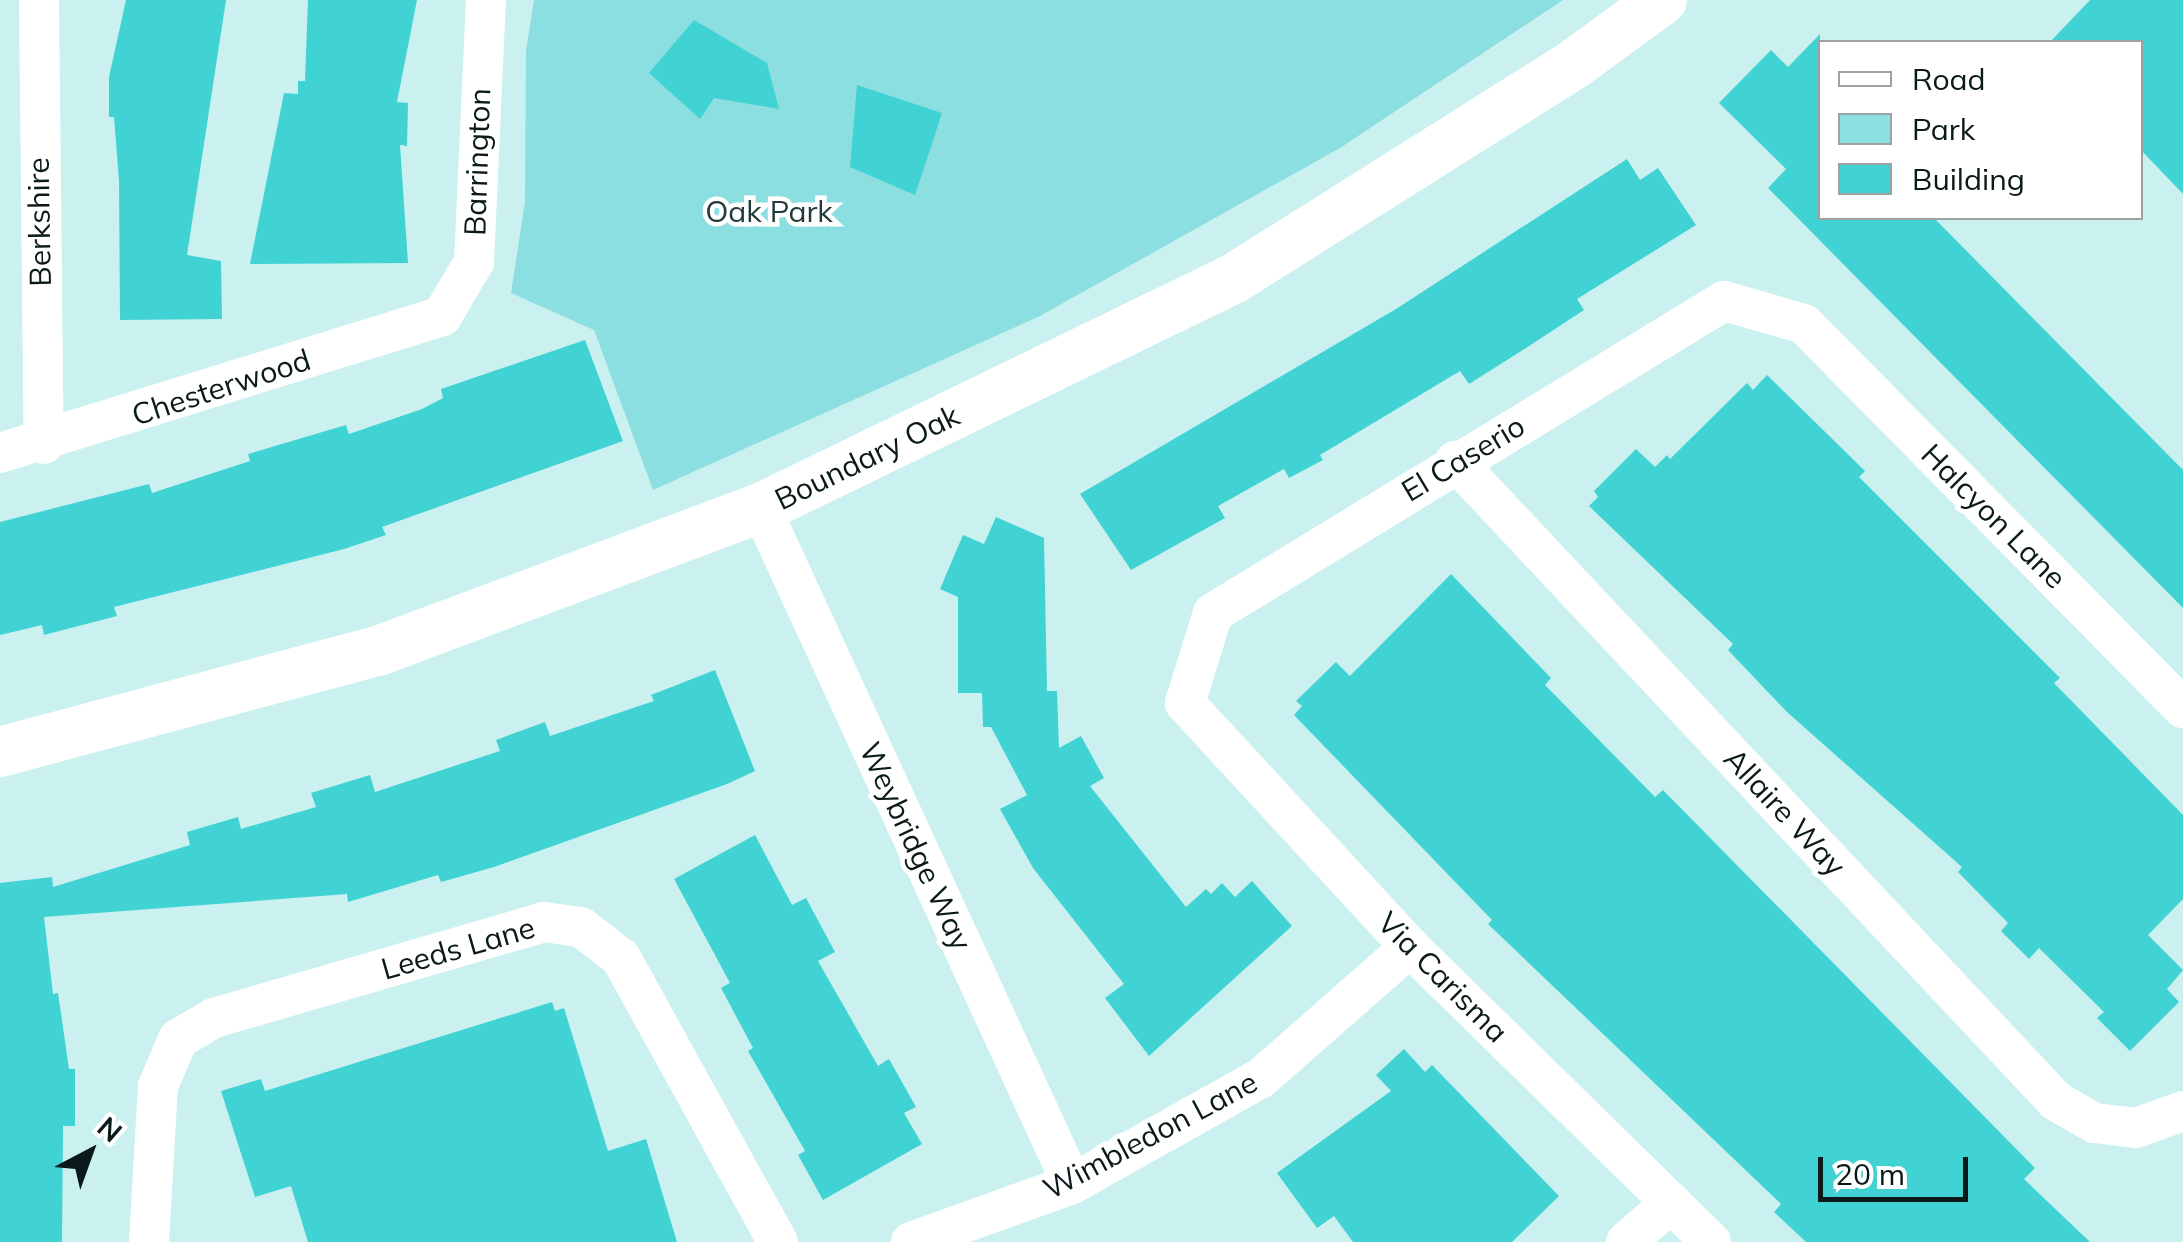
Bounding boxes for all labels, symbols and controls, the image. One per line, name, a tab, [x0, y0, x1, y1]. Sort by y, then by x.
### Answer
legend	[1818, 40, 2143, 220]
text: Road	[1912, 60, 1986, 98]
street label: Barrington	[456, 87, 498, 237]
text: Park	[1912, 110, 1975, 148]
street label: Berkshire	[20, 157, 58, 287]
text: Building	[1912, 160, 2025, 198]
park label: Oak Park	[705, 193, 833, 229]
street label: Chesterwood	[127, 341, 315, 433]
street label: Boundary Oak	[769, 397, 965, 517]
street label: El Caserio	[1395, 407, 1531, 509]
street label: Halcyon Lane	[1914, 436, 2074, 596]
street label: Weybridge Way	[852, 736, 980, 956]
street label: Allaire Way	[1717, 741, 1853, 883]
street label: Via Carisma	[1370, 904, 1516, 1050]
street label: Leeds Lane	[377, 909, 539, 987]
street label: Wimbledon Lane	[1037, 1063, 1263, 1207]
north arrow	[40, 1102, 140, 1202]
text: N	[91, 1109, 129, 1149]
scale bar	[1823, 1137, 1973, 1199]
text: 20 m	[1835, 1155, 1905, 1193]

